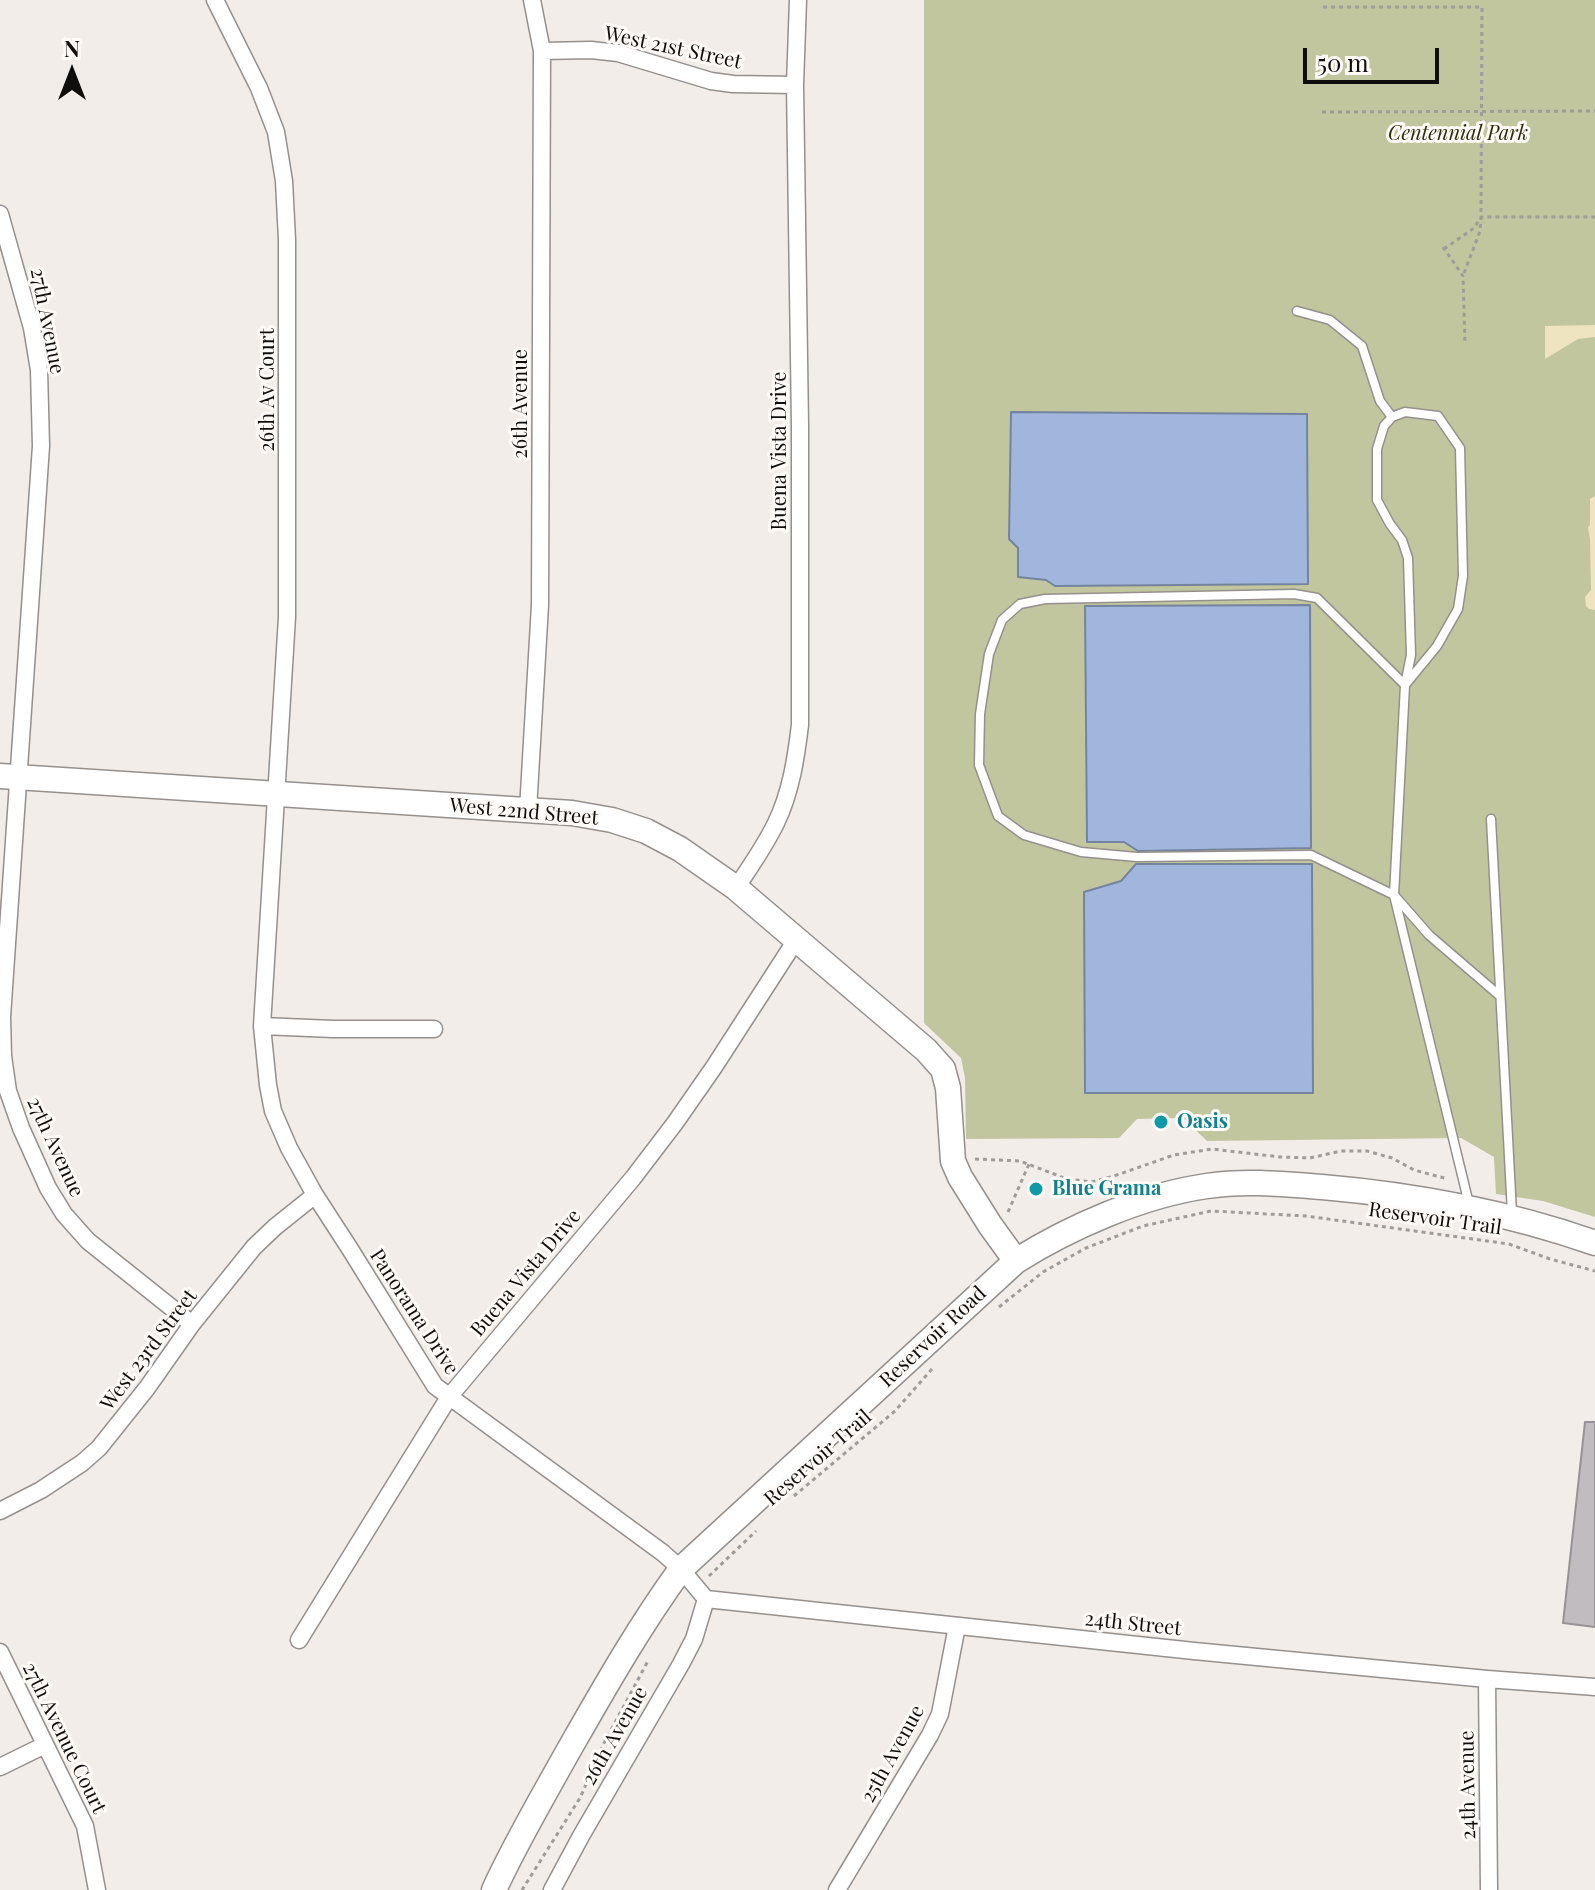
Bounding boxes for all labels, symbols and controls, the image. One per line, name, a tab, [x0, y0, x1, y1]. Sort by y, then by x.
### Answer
street label: West 21st Street	[602, 22, 744, 74]
north arrow	[32, 32, 112, 112]
scale bar	[1307, 32, 1443, 82]
text: N	[64, 33, 80, 63]
text: 50 m	[1317, 46, 1369, 78]
park label: Centennial Park	[1388, 122, 1528, 146]
street label: 27th Avenue	[25, 266, 69, 376]
street label: 26th Av Court	[256, 328, 280, 452]
street label: 26th Avenue	[509, 349, 533, 459]
street label: Buena Vista Drive	[768, 372, 792, 530]
street label: West 22nd Street	[449, 794, 599, 830]
street label: 27th Avenue	[21, 1093, 89, 1201]
place label: Oasis	[1177, 1110, 1228, 1134]
marker: Oasis	[1152, 1113, 1170, 1131]
place label: Blue Grama	[1052, 1177, 1161, 1201]
marker: Blue Grama	[1027, 1180, 1045, 1198]
street label: Reservoir Trail	[1367, 1198, 1503, 1240]
street label: Buena Vista Drive	[466, 1204, 586, 1342]
street label: Panorama Drive	[364, 1245, 464, 1379]
street label: Reservoir Road	[875, 1282, 991, 1392]
street label: West 23rd Street	[96, 1285, 202, 1415]
street label: Reservoir Trail	[759, 1405, 877, 1511]
street label: 24th Street	[1084, 1607, 1182, 1641]
street label: 27th Avenue Court	[17, 1659, 111, 1817]
street label: 26th Avenue	[577, 1682, 653, 1790]
street label: 25th Avenue	[856, 1701, 930, 1807]
street label: 24th Avenue	[1455, 1730, 1481, 1840]

